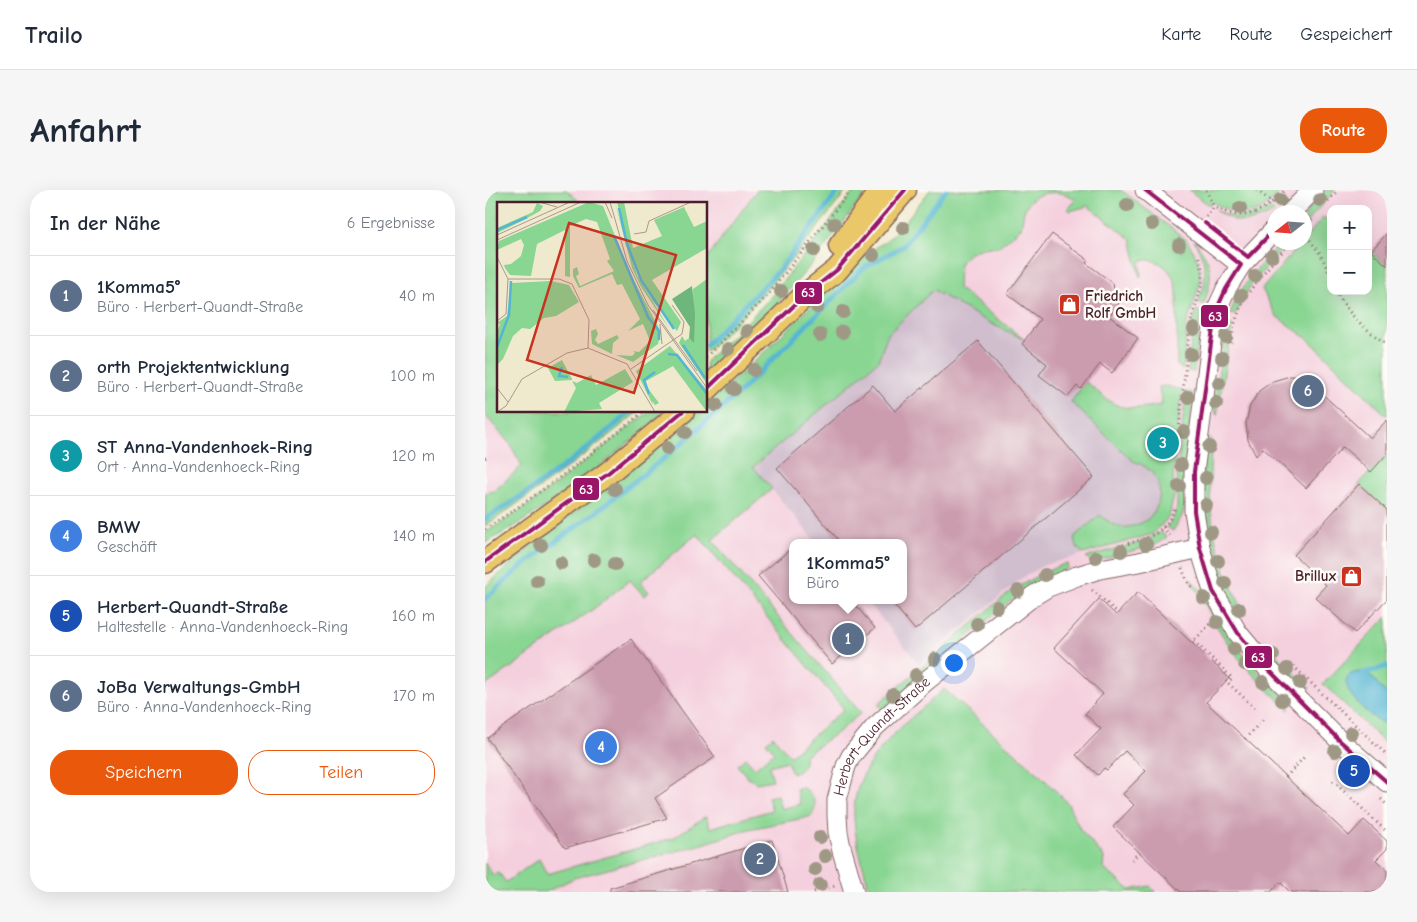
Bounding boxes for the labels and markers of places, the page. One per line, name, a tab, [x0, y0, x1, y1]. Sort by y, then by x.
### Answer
place label: Friedrich Rolf GmbH	[1085, 287, 1156, 322]
shop icon: Friedrich Rolf GmbH	[1057, 293, 1081, 317]
pin: 6	[1292, 372, 1324, 410]
pin: 3	[1147, 424, 1179, 462]
shop icon: Brillux	[1340, 564, 1364, 588]
place label: Brillux	[1295, 567, 1337, 585]
pin: 1	[832, 620, 864, 658]
pin: 4	[585, 728, 617, 766]
pin: 5	[1338, 752, 1370, 790]
pin: 2	[744, 840, 776, 878]

